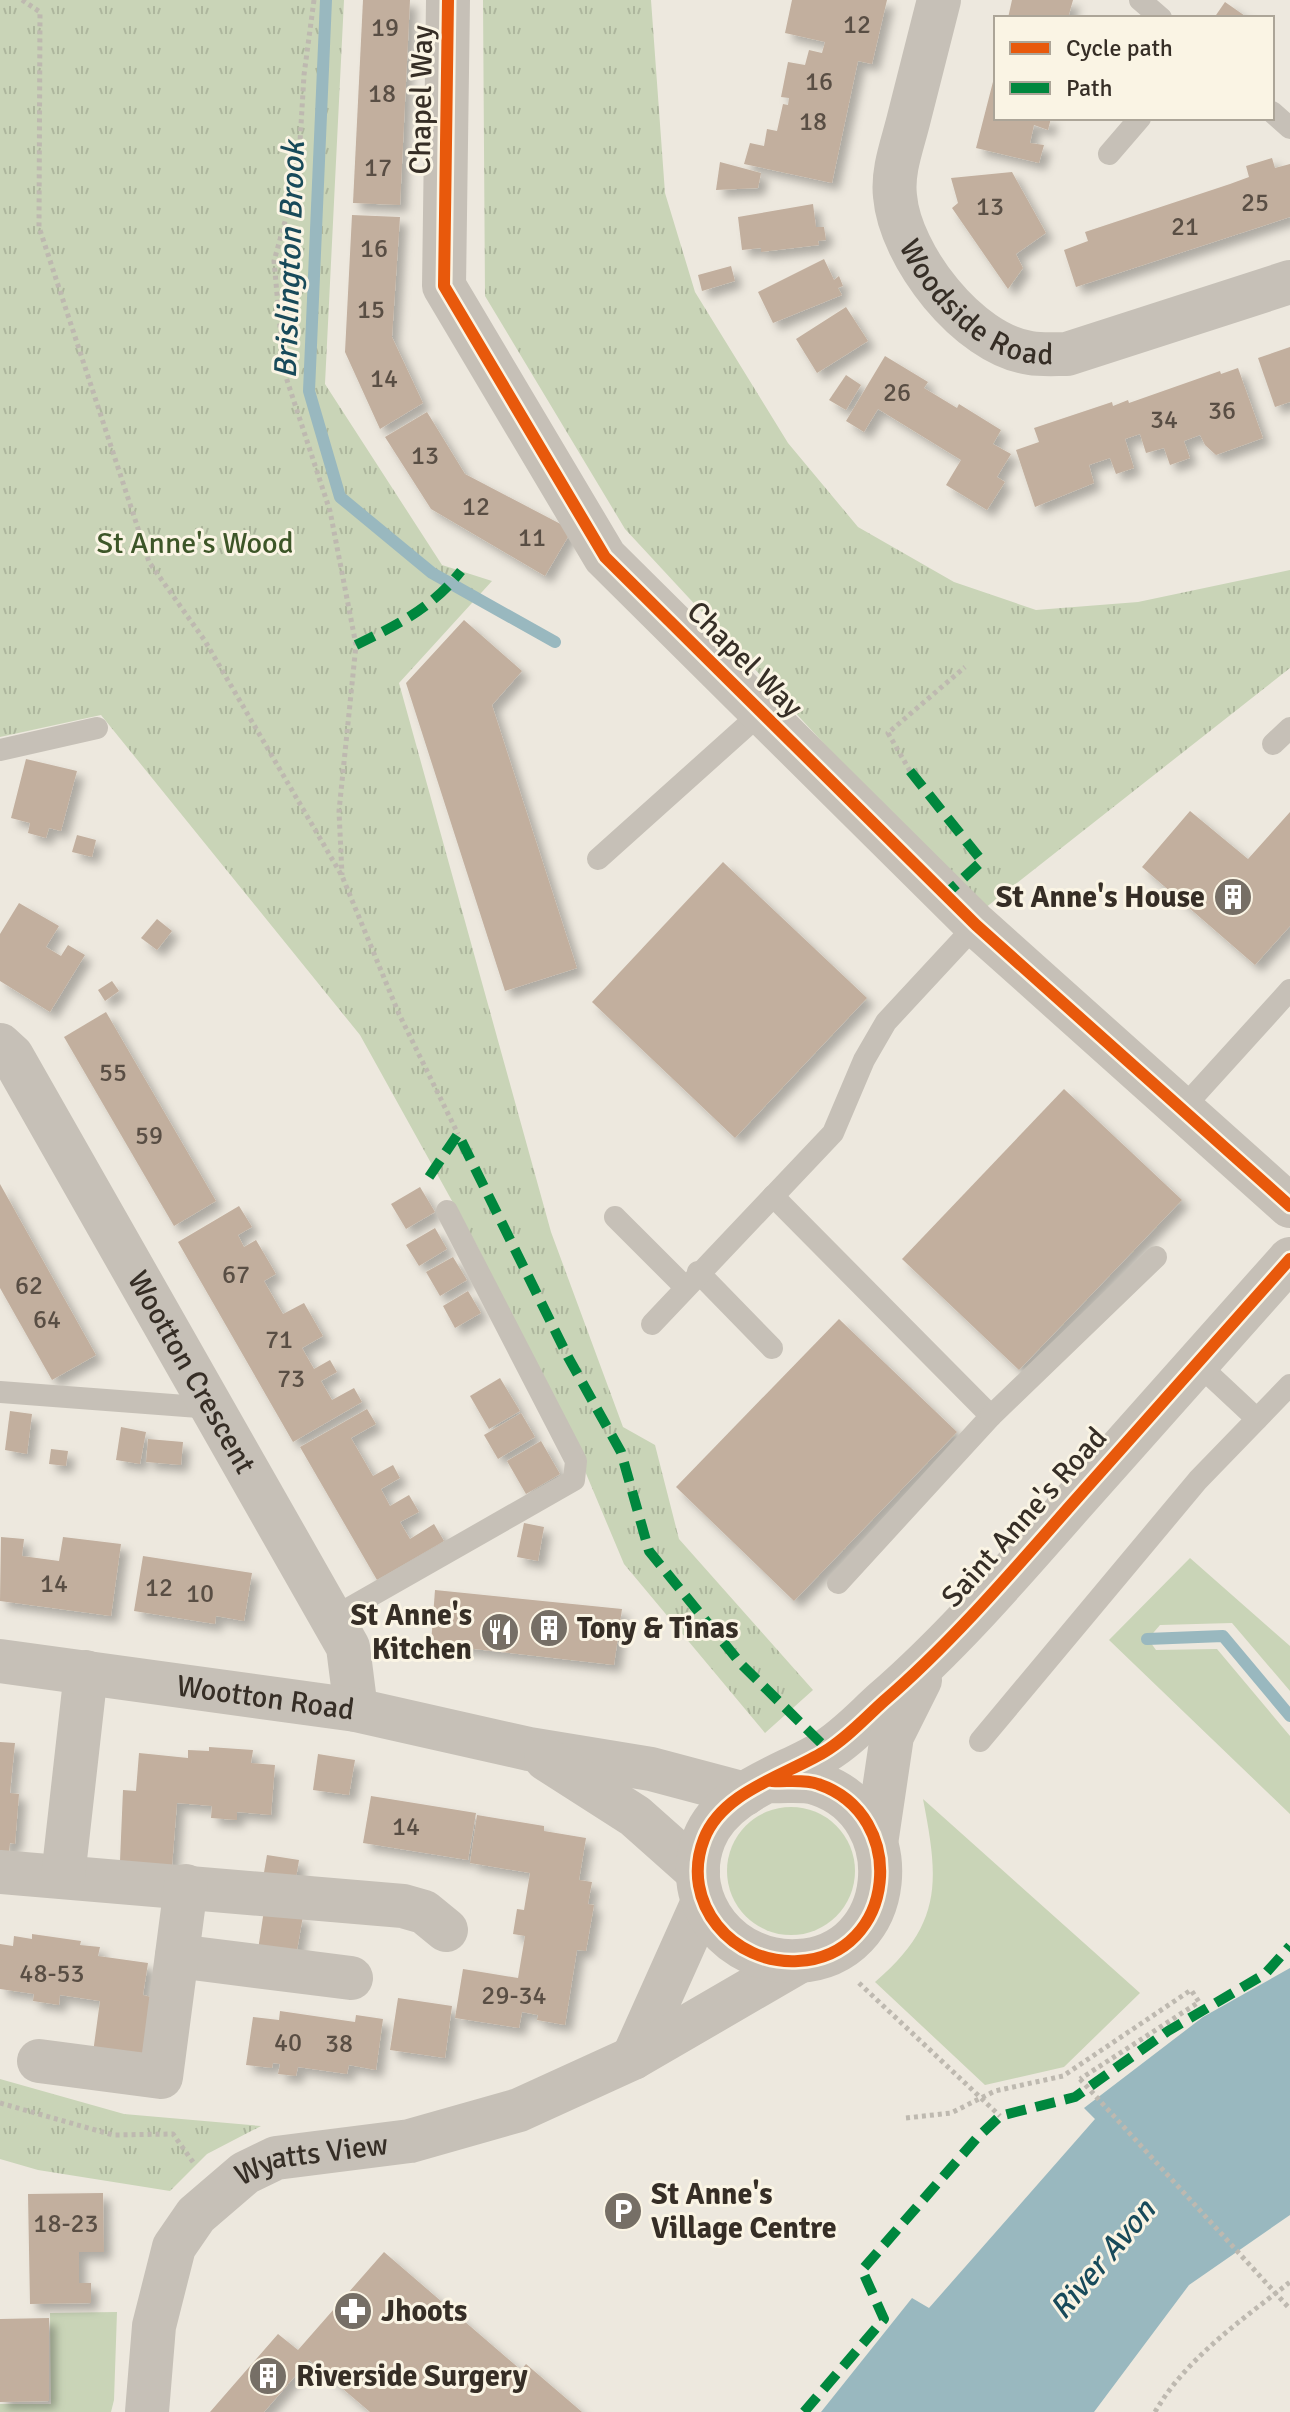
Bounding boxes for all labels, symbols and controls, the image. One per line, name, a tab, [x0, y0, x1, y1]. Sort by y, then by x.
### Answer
house number: 12	[843, 9, 871, 41]
house number: 19	[371, 12, 399, 44]
legend	[994, 16, 1274, 120]
street label: Chapel Way	[402, 25, 441, 175]
text: Cycle path	[1066, 33, 1173, 63]
house number: 16	[805, 66, 833, 98]
text: Path	[1066, 73, 1112, 103]
house number: 18	[368, 78, 396, 110]
house number: 18	[799, 106, 827, 138]
water label: Brislington Brook	[266, 138, 313, 379]
house number: 17	[364, 152, 392, 184]
house number: 25	[1241, 187, 1269, 219]
house number: 13	[976, 191, 1004, 223]
house number: 21	[1171, 211, 1199, 243]
house number: 16	[360, 233, 388, 265]
street label: Woodside Road	[891, 233, 1054, 373]
house number: 15	[357, 294, 385, 326]
house number: 14	[370, 363, 398, 395]
house number: 26	[883, 377, 911, 409]
house number: 36	[1208, 395, 1236, 427]
house number: 34	[1150, 404, 1178, 436]
house number: 13	[411, 440, 439, 472]
house number: 12	[462, 491, 490, 523]
house number: 11	[518, 522, 546, 554]
park label: St Anne's Wood	[96, 525, 294, 562]
street label: Chapel Way	[679, 594, 810, 725]
building icon: St Anne's House	[1212, 876, 1254, 918]
place label: St Anne's House	[996, 879, 1205, 916]
house number: 55	[99, 1057, 127, 1089]
house number: 59	[135, 1120, 163, 1152]
house number: 67	[222, 1259, 250, 1291]
street label: Wootton Crescent	[119, 1264, 264, 1480]
house number: 62	[15, 1270, 43, 1302]
house number: 64	[33, 1304, 61, 1336]
house number: 71	[265, 1324, 293, 1356]
house number: 73	[277, 1363, 305, 1395]
street label: Saint Anne's Road	[934, 1420, 1115, 1615]
house number: 14	[40, 1568, 68, 1600]
house number: 12	[145, 1572, 173, 1604]
house number: 10	[186, 1578, 214, 1610]
place label: St Anne's Kitchen	[350, 1597, 472, 1668]
building icon: Tony & Tinas	[528, 1607, 570, 1649]
place label: Tony & Tinas	[577, 1610, 739, 1647]
restaurant icon: St Anne's Kitchen	[479, 1611, 521, 1653]
street label: Wootton Road	[174, 1668, 357, 1729]
house number: 14	[392, 1811, 420, 1843]
house number: 48-53	[19, 1958, 85, 1990]
house number: 29-34	[481, 1980, 547, 2012]
house number: 40	[274, 2027, 302, 2059]
house number: 38	[325, 2028, 353, 2060]
street label: Wyatts View	[229, 2126, 390, 2194]
place label: St Anne's Village Centre	[651, 2176, 837, 2247]
parking icon: St Anne's Village Centre	[602, 2190, 644, 2232]
water label: River Avon	[1041, 2191, 1165, 2327]
house number: 18-23	[33, 2208, 99, 2240]
pharmacy icon: Jhoots	[332, 2290, 374, 2332]
place label: Jhoots	[381, 2293, 467, 2330]
building icon: Riverside Surgery	[247, 2355, 289, 2397]
place label: Riverside Surgery	[296, 2358, 528, 2395]

